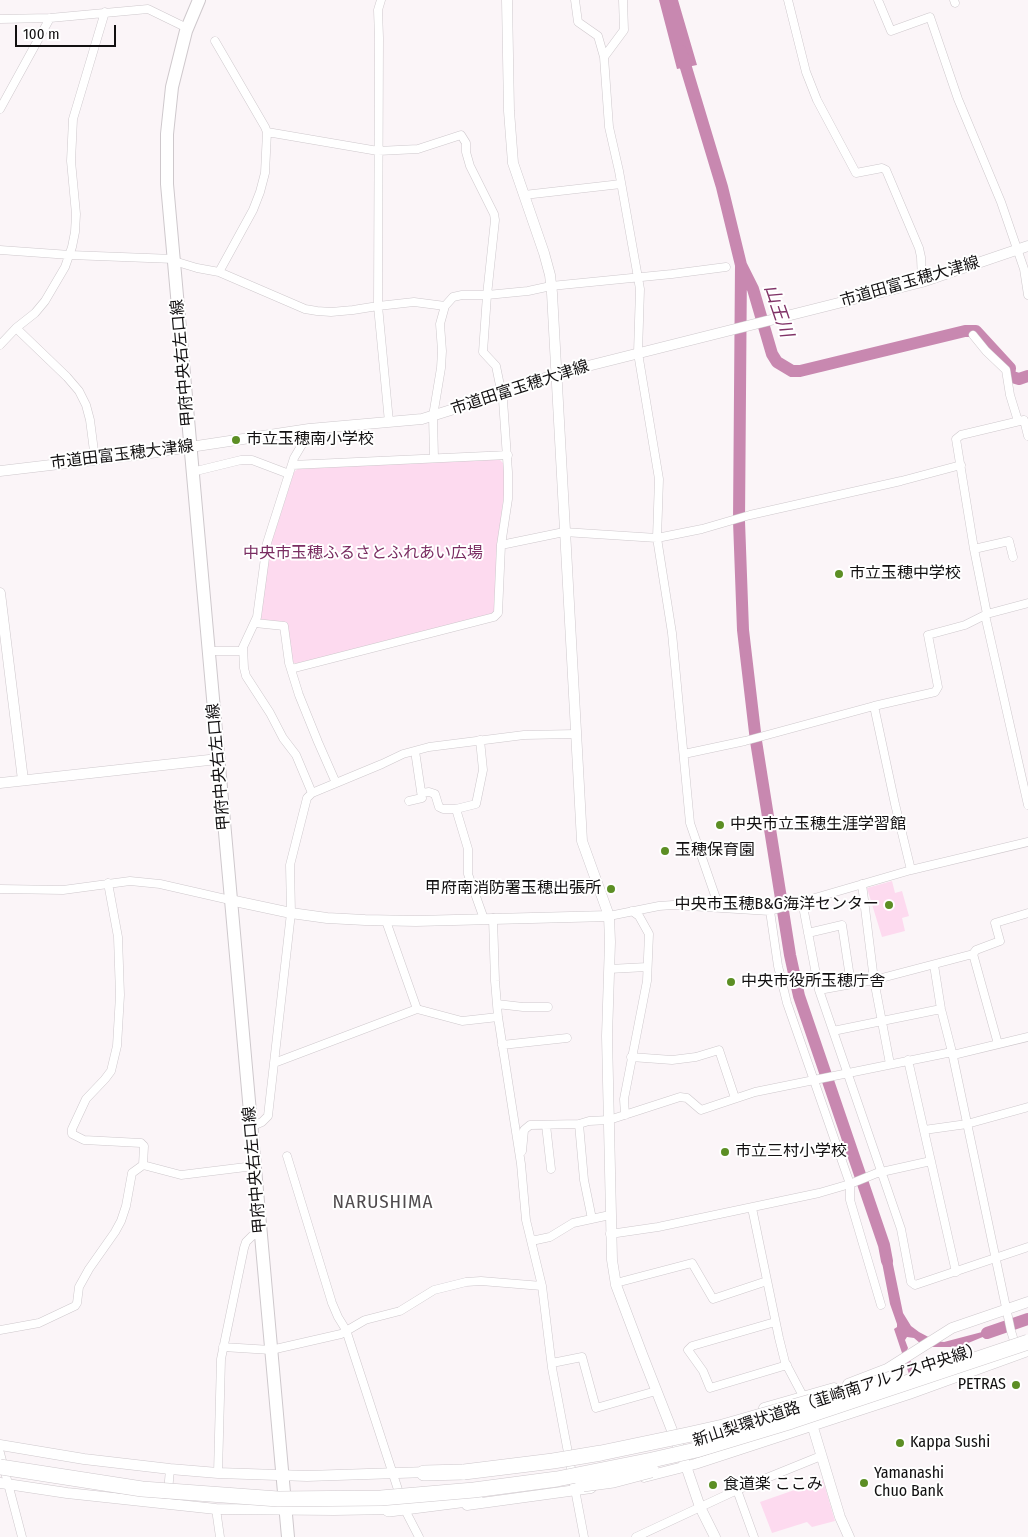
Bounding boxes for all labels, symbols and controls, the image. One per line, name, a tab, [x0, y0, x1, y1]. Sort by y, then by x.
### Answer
scale bar	[18, 15, 119, 47]
text: 100 m	[23, 25, 60, 43]
street label: 市道田富玉穂大津線	[838, 253, 982, 311]
water label: 山王川	[759, 282, 797, 340]
street label: 甲府中央右左口線	[168, 298, 198, 428]
street label: 市道田富玉穂大津線	[449, 357, 591, 419]
place label: 市立玉穂南小学校	[246, 430, 374, 450]
marker: 市立玉穂南小学校	[230, 434, 242, 446]
street label: 市道田富玉穂大津線	[49, 437, 195, 473]
park label: 中央市玉穂ふるさとふれあい広場	[243, 544, 483, 564]
place label: 市立玉穂中学校	[849, 564, 961, 584]
marker: 市立玉穂中学校	[833, 568, 845, 580]
street label: 甲府中央右左口線	[204, 702, 234, 832]
place label: 中央市立玉穂生涯学習館	[730, 815, 906, 835]
marker: 中央市立玉穂生涯学習館	[714, 819, 726, 831]
place label: 玉穂保育園	[675, 841, 755, 861]
marker: 玉穂保育園	[659, 845, 671, 857]
place label: 甲府南消防署玉穂出張所	[425, 879, 601, 899]
marker: 甲府南消防署玉穂出張所	[605, 883, 617, 895]
place label: 中央市玉穂B&G海洋センター	[674, 895, 879, 915]
marker: 中央市玉穂B&G海洋センター	[883, 899, 895, 911]
place label: 中央市役所玉穂庁舎	[741, 972, 885, 992]
marker: 中央市役所玉穂庁舎	[725, 976, 737, 988]
street label: 甲府中央右左口線	[240, 1105, 270, 1235]
place label: 市立三村小学校	[735, 1142, 847, 1162]
marker: 市立三村小学校	[719, 1146, 731, 1158]
district label: NARUSHIMA	[331, 1192, 435, 1214]
street label: 新山梨環状道路（韮崎南アルプス中央線）	[690, 1339, 986, 1451]
place label: PETRAS	[958, 1375, 1006, 1395]
marker: PETRAS	[1010, 1379, 1022, 1391]
place label: Kappa Sushi	[910, 1433, 990, 1453]
marker: Kappa Sushi	[894, 1437, 906, 1449]
place label: Yamanashi Chuo Bank	[874, 1464, 944, 1502]
place label: 食道楽 ここみ	[723, 1475, 823, 1495]
marker: Yamanashi Chuo Bank	[858, 1477, 870, 1489]
marker: 食道楽 ここみ	[707, 1479, 719, 1491]

